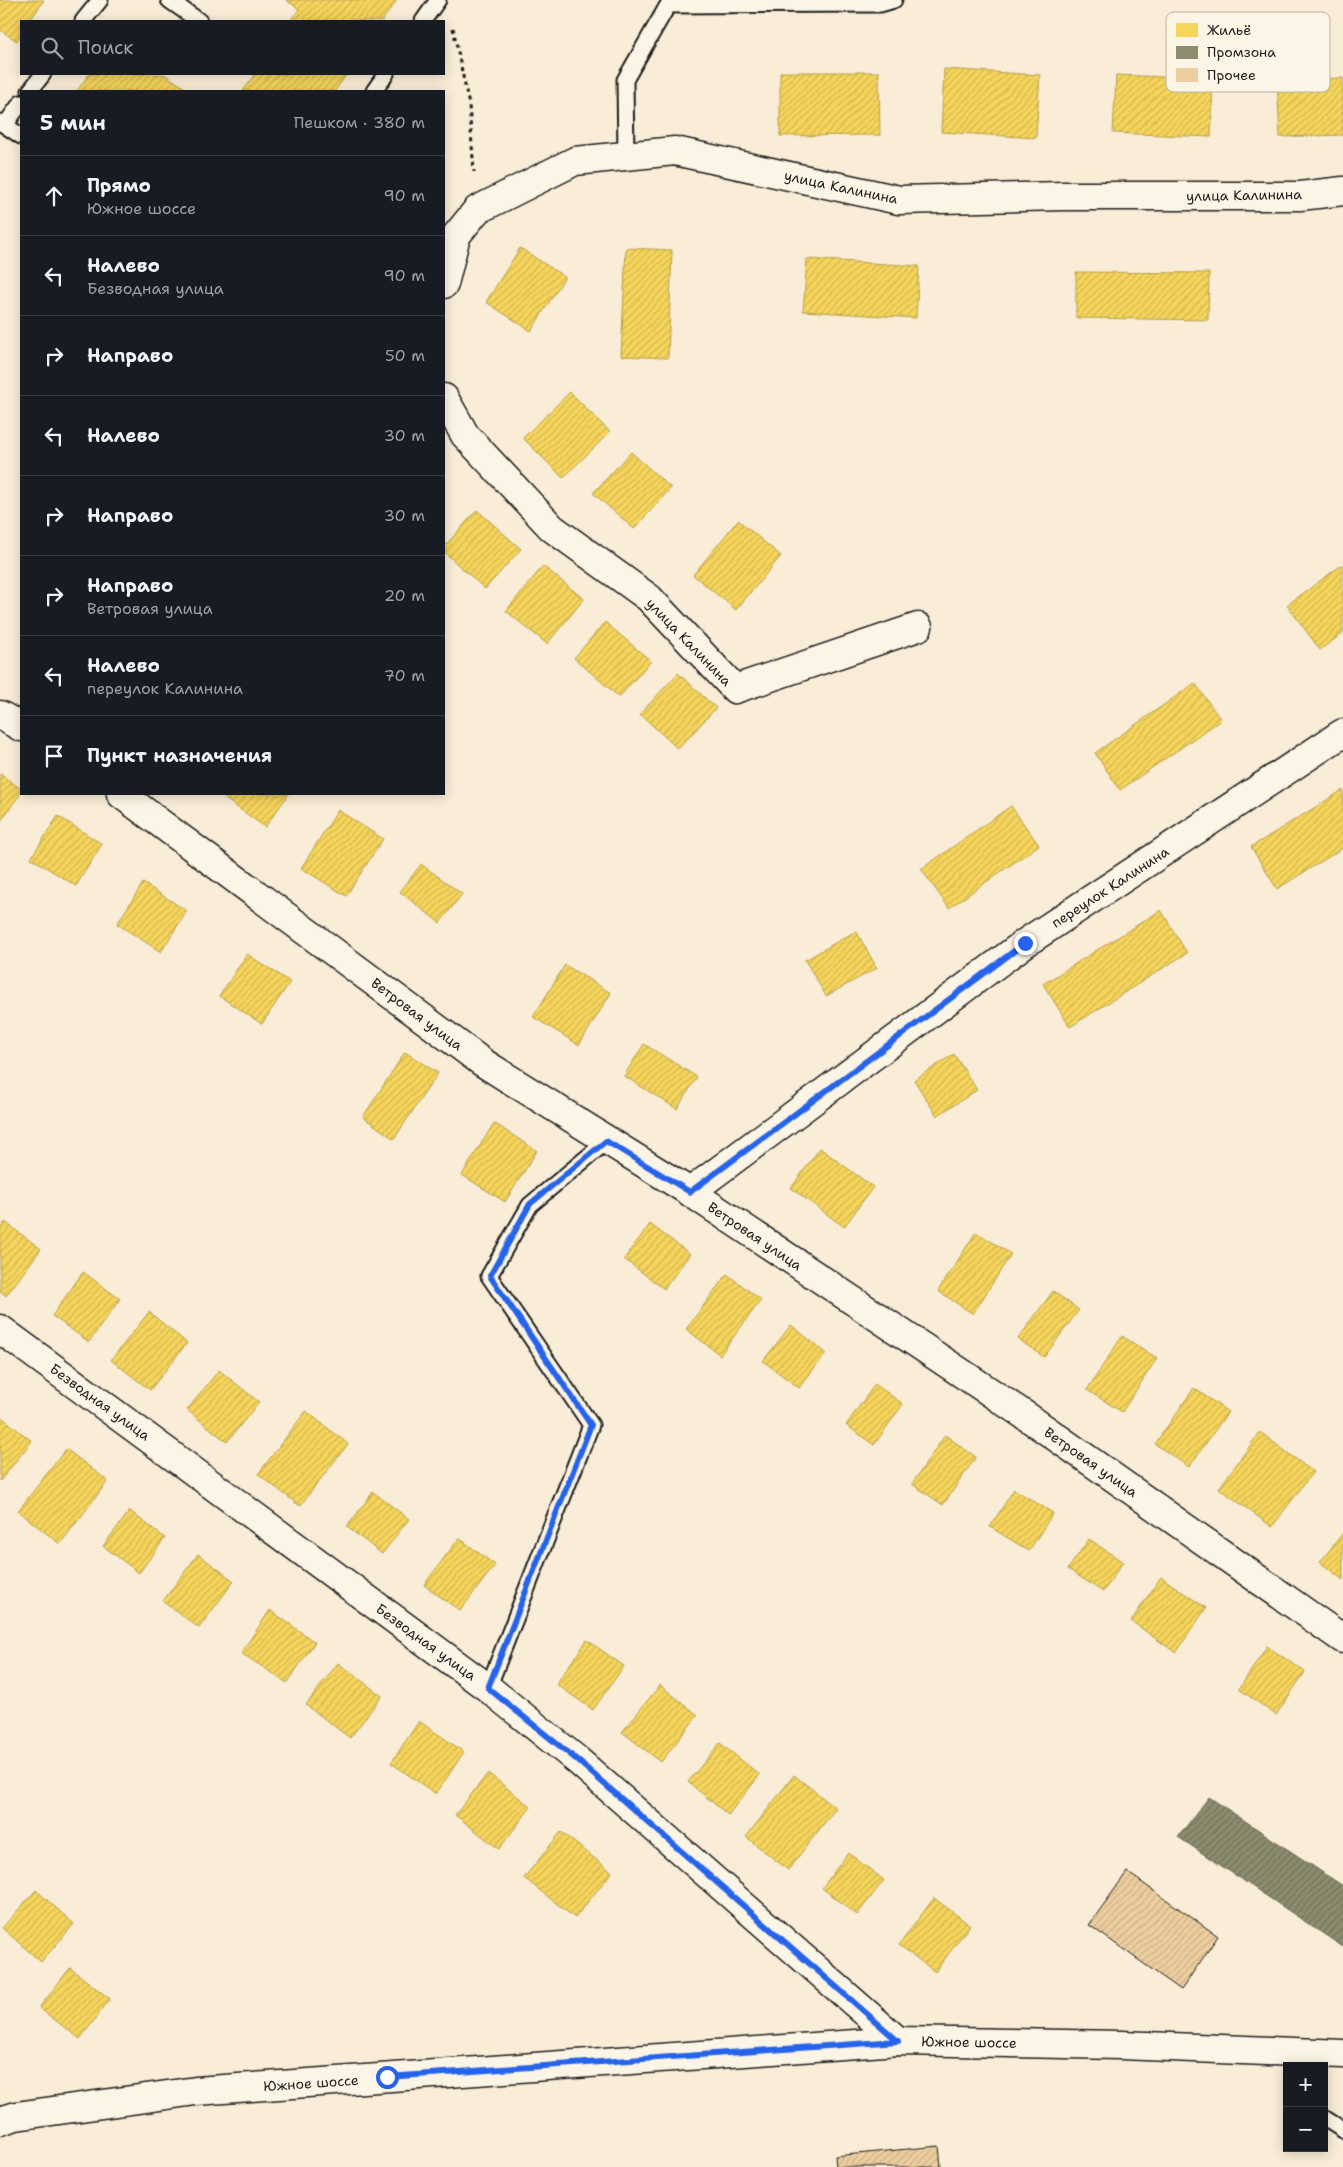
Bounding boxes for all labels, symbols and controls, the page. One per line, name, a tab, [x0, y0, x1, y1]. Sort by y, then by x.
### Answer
legend	[1166, 12, 1330, 92]
search box	[20, 20, 445, 75]
text: Жильё	[1207, 21, 1251, 39]
icon: search	[38, 34, 66, 62]
text: Поиск	[78, 35, 133, 60]
text: Промзона	[1207, 43, 1276, 61]
text: Прочее	[1207, 66, 1256, 84]
text: 5 мин	[40, 109, 106, 137]
text: Пешком · 380 m	[294, 112, 425, 133]
street label: улица Калинина	[783, 166, 900, 208]
text: Прямо	[87, 173, 151, 198]
icon: ahead	[40, 182, 68, 210]
text: 90 m	[384, 185, 425, 206]
street label: улица Калинина	[1186, 185, 1302, 205]
text: Южное шоссе	[87, 198, 196, 219]
text: Налево	[87, 253, 160, 278]
icon: left	[40, 262, 68, 290]
text: 90 m	[384, 265, 425, 286]
text: Безводная улица	[87, 278, 224, 299]
icon: right	[40, 342, 68, 370]
text: Направо	[87, 343, 173, 368]
text: 50 m	[385, 345, 425, 366]
icon: left	[40, 422, 68, 450]
text: Налево	[87, 423, 160, 448]
text: 30 m	[384, 425, 425, 446]
icon: right	[40, 502, 68, 530]
text: Направо	[87, 503, 173, 528]
text: 30 m	[384, 505, 425, 526]
text: Направо	[87, 573, 173, 598]
icon: right	[40, 582, 68, 610]
text: 20 m	[384, 585, 425, 606]
street label: улица Калинина	[642, 594, 736, 690]
text: Ветровая улица	[87, 598, 213, 619]
text: Налево	[87, 653, 160, 678]
icon: left	[40, 662, 68, 690]
text: 70 m	[384, 665, 425, 686]
text: переулок Калинина	[87, 678, 243, 699]
icon: arrive	[40, 742, 68, 770]
text: Пункт назначения	[87, 743, 272, 768]
street label: переулок Калинина	[1048, 842, 1172, 932]
route end	[1014, 932, 1037, 955]
street label: Ветровая улица	[368, 974, 467, 1054]
street label: Ветровая улица	[704, 1198, 806, 1274]
street label: Безводная улица	[46, 1360, 154, 1445]
street label: Ветровая улица	[1041, 1423, 1141, 1501]
street label: Безводная улица	[372, 1600, 480, 1685]
street label: Южное шоссе	[921, 2032, 1017, 2052]
map controls	[1283, 2062, 1328, 2152]
button: +	[1283, 2062, 1328, 2107]
route start	[376, 2066, 399, 2089]
street label: Южное шоссе	[263, 2071, 359, 2095]
button: −	[1283, 2107, 1328, 2152]

